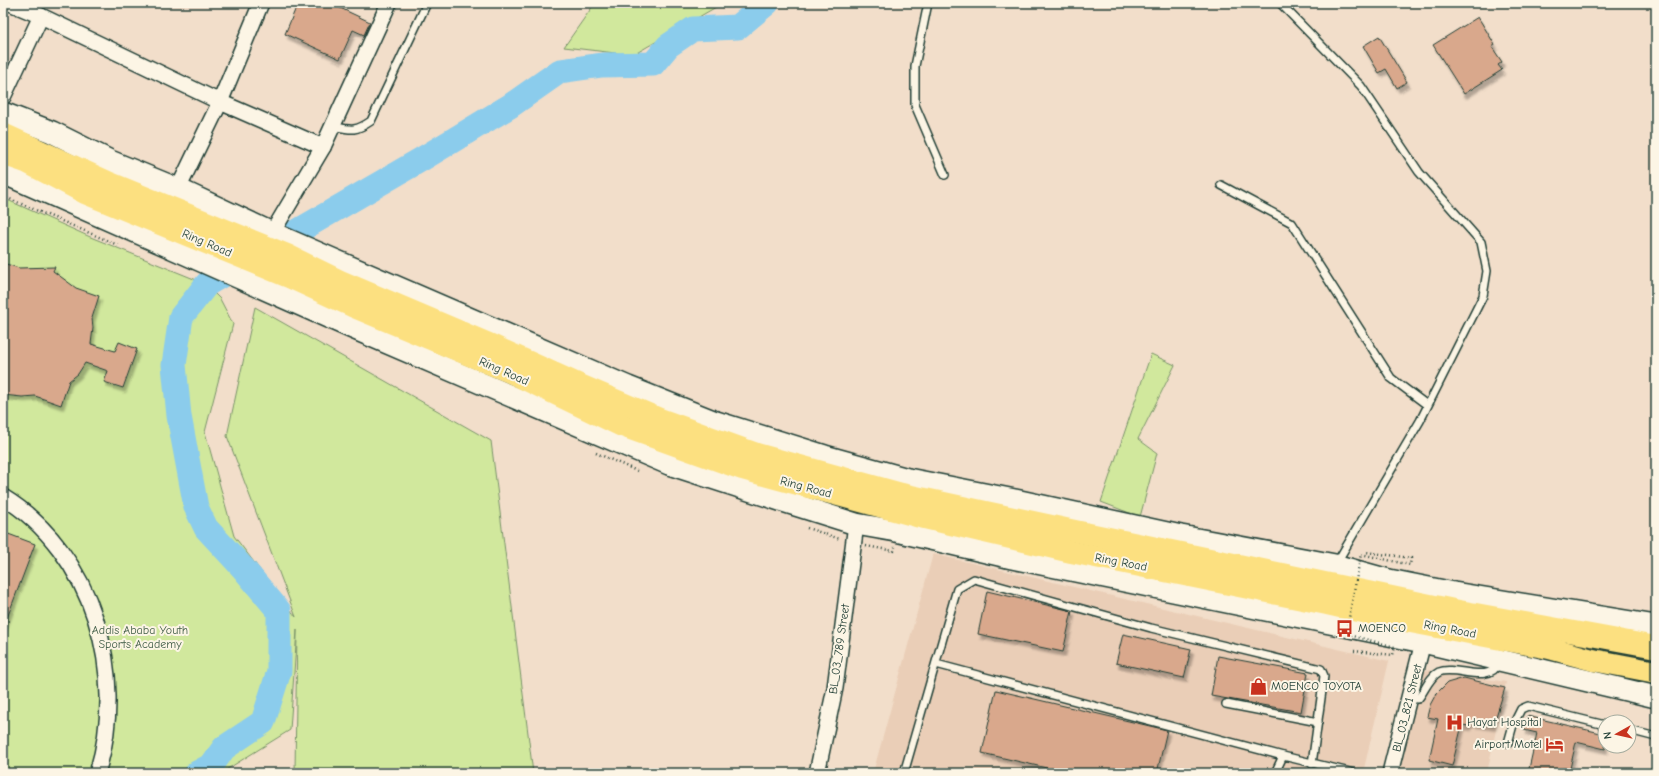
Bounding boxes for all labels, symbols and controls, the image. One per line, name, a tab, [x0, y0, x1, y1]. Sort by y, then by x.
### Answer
street label: Ring Road	[180, 226, 234, 260]
street label: Ring Road	[477, 354, 531, 388]
street label: Ring Road	[779, 473, 833, 501]
street label: Ring Road	[1094, 550, 1148, 574]
street label: BL_03_789 Street	[826, 602, 852, 695]
street label: Ring Road	[1423, 617, 1477, 641]
bus stop icon: MOENCO	[1335, 618, 1355, 638]
place label: MOENCO	[1358, 621, 1406, 635]
park label: Addis Ababa Youth Sports Academy	[92, 623, 188, 651]
street label: BL_03_821 Street	[1389, 662, 1425, 753]
shop icon: MOENCO TOYOTA	[1248, 676, 1268, 696]
place label: MOENCO TOYOTA	[1271, 679, 1362, 693]
hospital icon: Hayat Hospital	[1444, 712, 1464, 732]
north arrow	[1597, 714, 1637, 754]
place label: Hayat Hospital	[1467, 715, 1542, 729]
text: N	[1601, 731, 1615, 740]
hotel icon: Airport Motel	[1545, 734, 1565, 754]
place label: Airport Motel	[1475, 737, 1542, 751]

